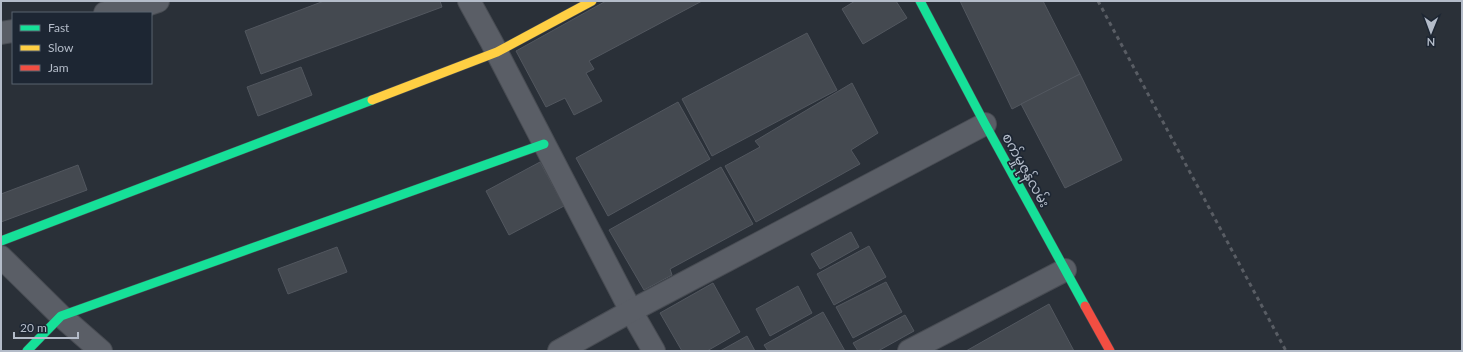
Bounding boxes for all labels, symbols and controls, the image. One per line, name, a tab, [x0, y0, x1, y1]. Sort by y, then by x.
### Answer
legend	[12, 12, 152, 84]
north arrow	[1411, 12, 1451, 52]
text: Fast	[48, 20, 70, 35]
text: N	[1426, 36, 1435, 49]
text: Slow	[48, 40, 74, 55]
text: Jam	[48, 60, 69, 75]
street label: စက်မှုဇုန်လမ်း	[996, 129, 1055, 212]
scale bar	[14, 314, 78, 340]
text: 20 m	[20, 320, 47, 335]

